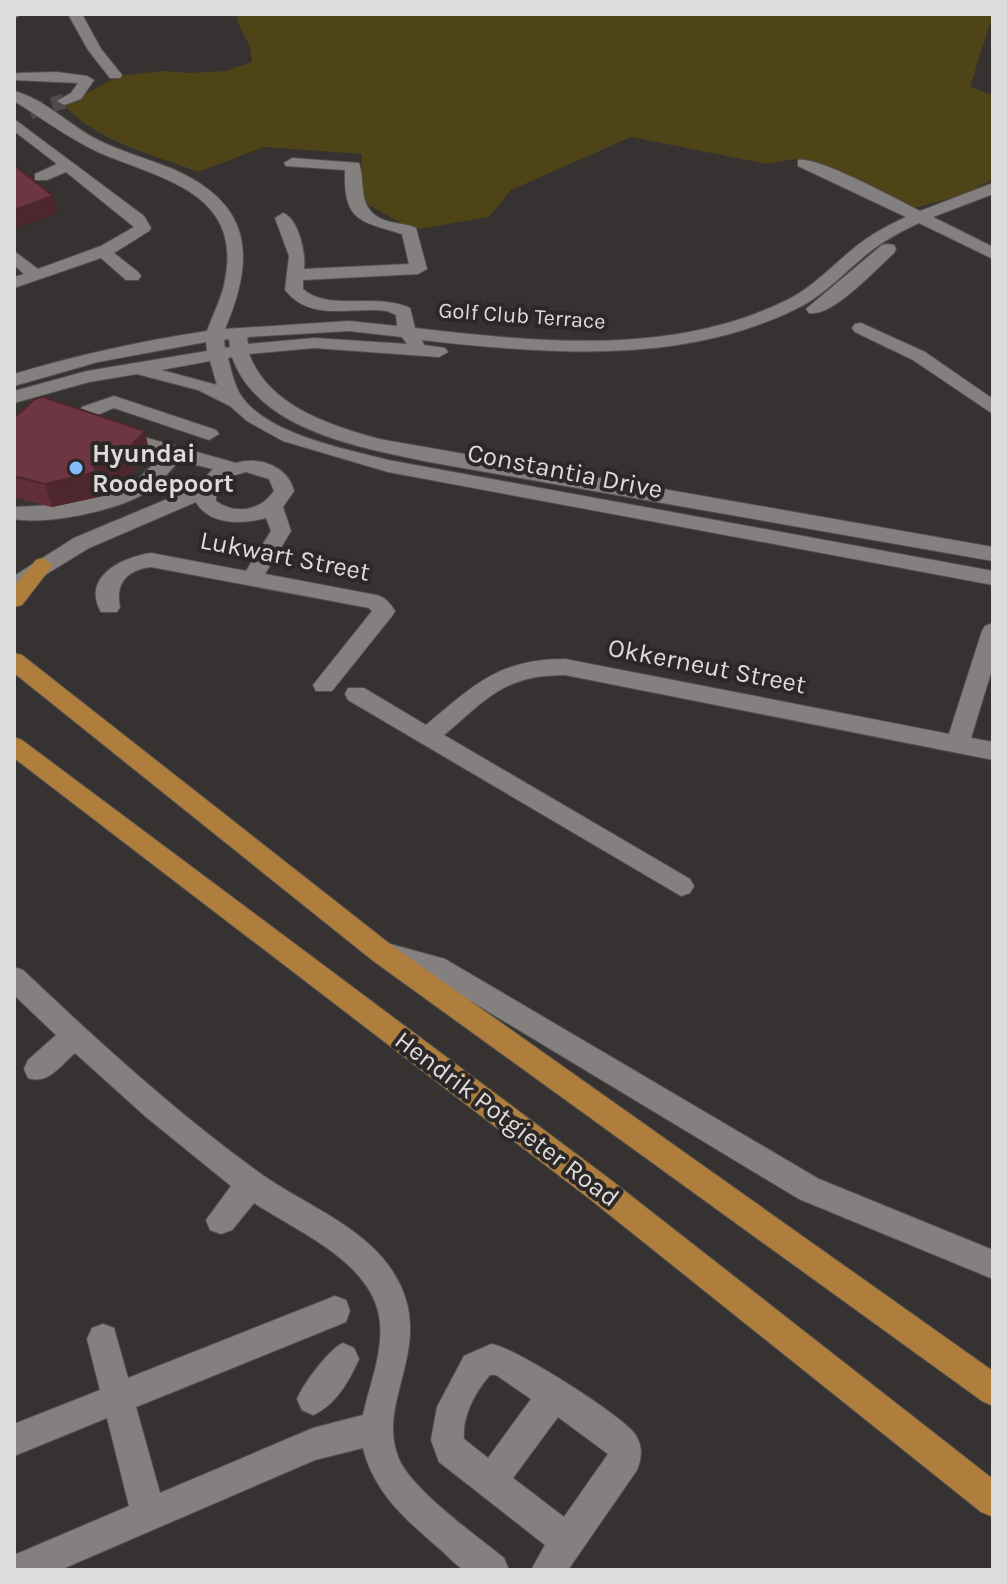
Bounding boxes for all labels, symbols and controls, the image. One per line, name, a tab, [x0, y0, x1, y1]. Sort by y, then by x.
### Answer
street label: Golf Club Terrace	[437, 297, 607, 335]
street label: Constantia Drive	[465, 437, 665, 505]
place label: Hyundai Roodepoort	[92, 438, 234, 499]
marker: Hyundai Roodepoort	[67, 459, 85, 477]
street label: Lukwart Street	[197, 524, 373, 588]
street label: Okkerneut Street	[605, 632, 809, 700]
street label: Hendrik Potgieter Road	[389, 1025, 625, 1213]

